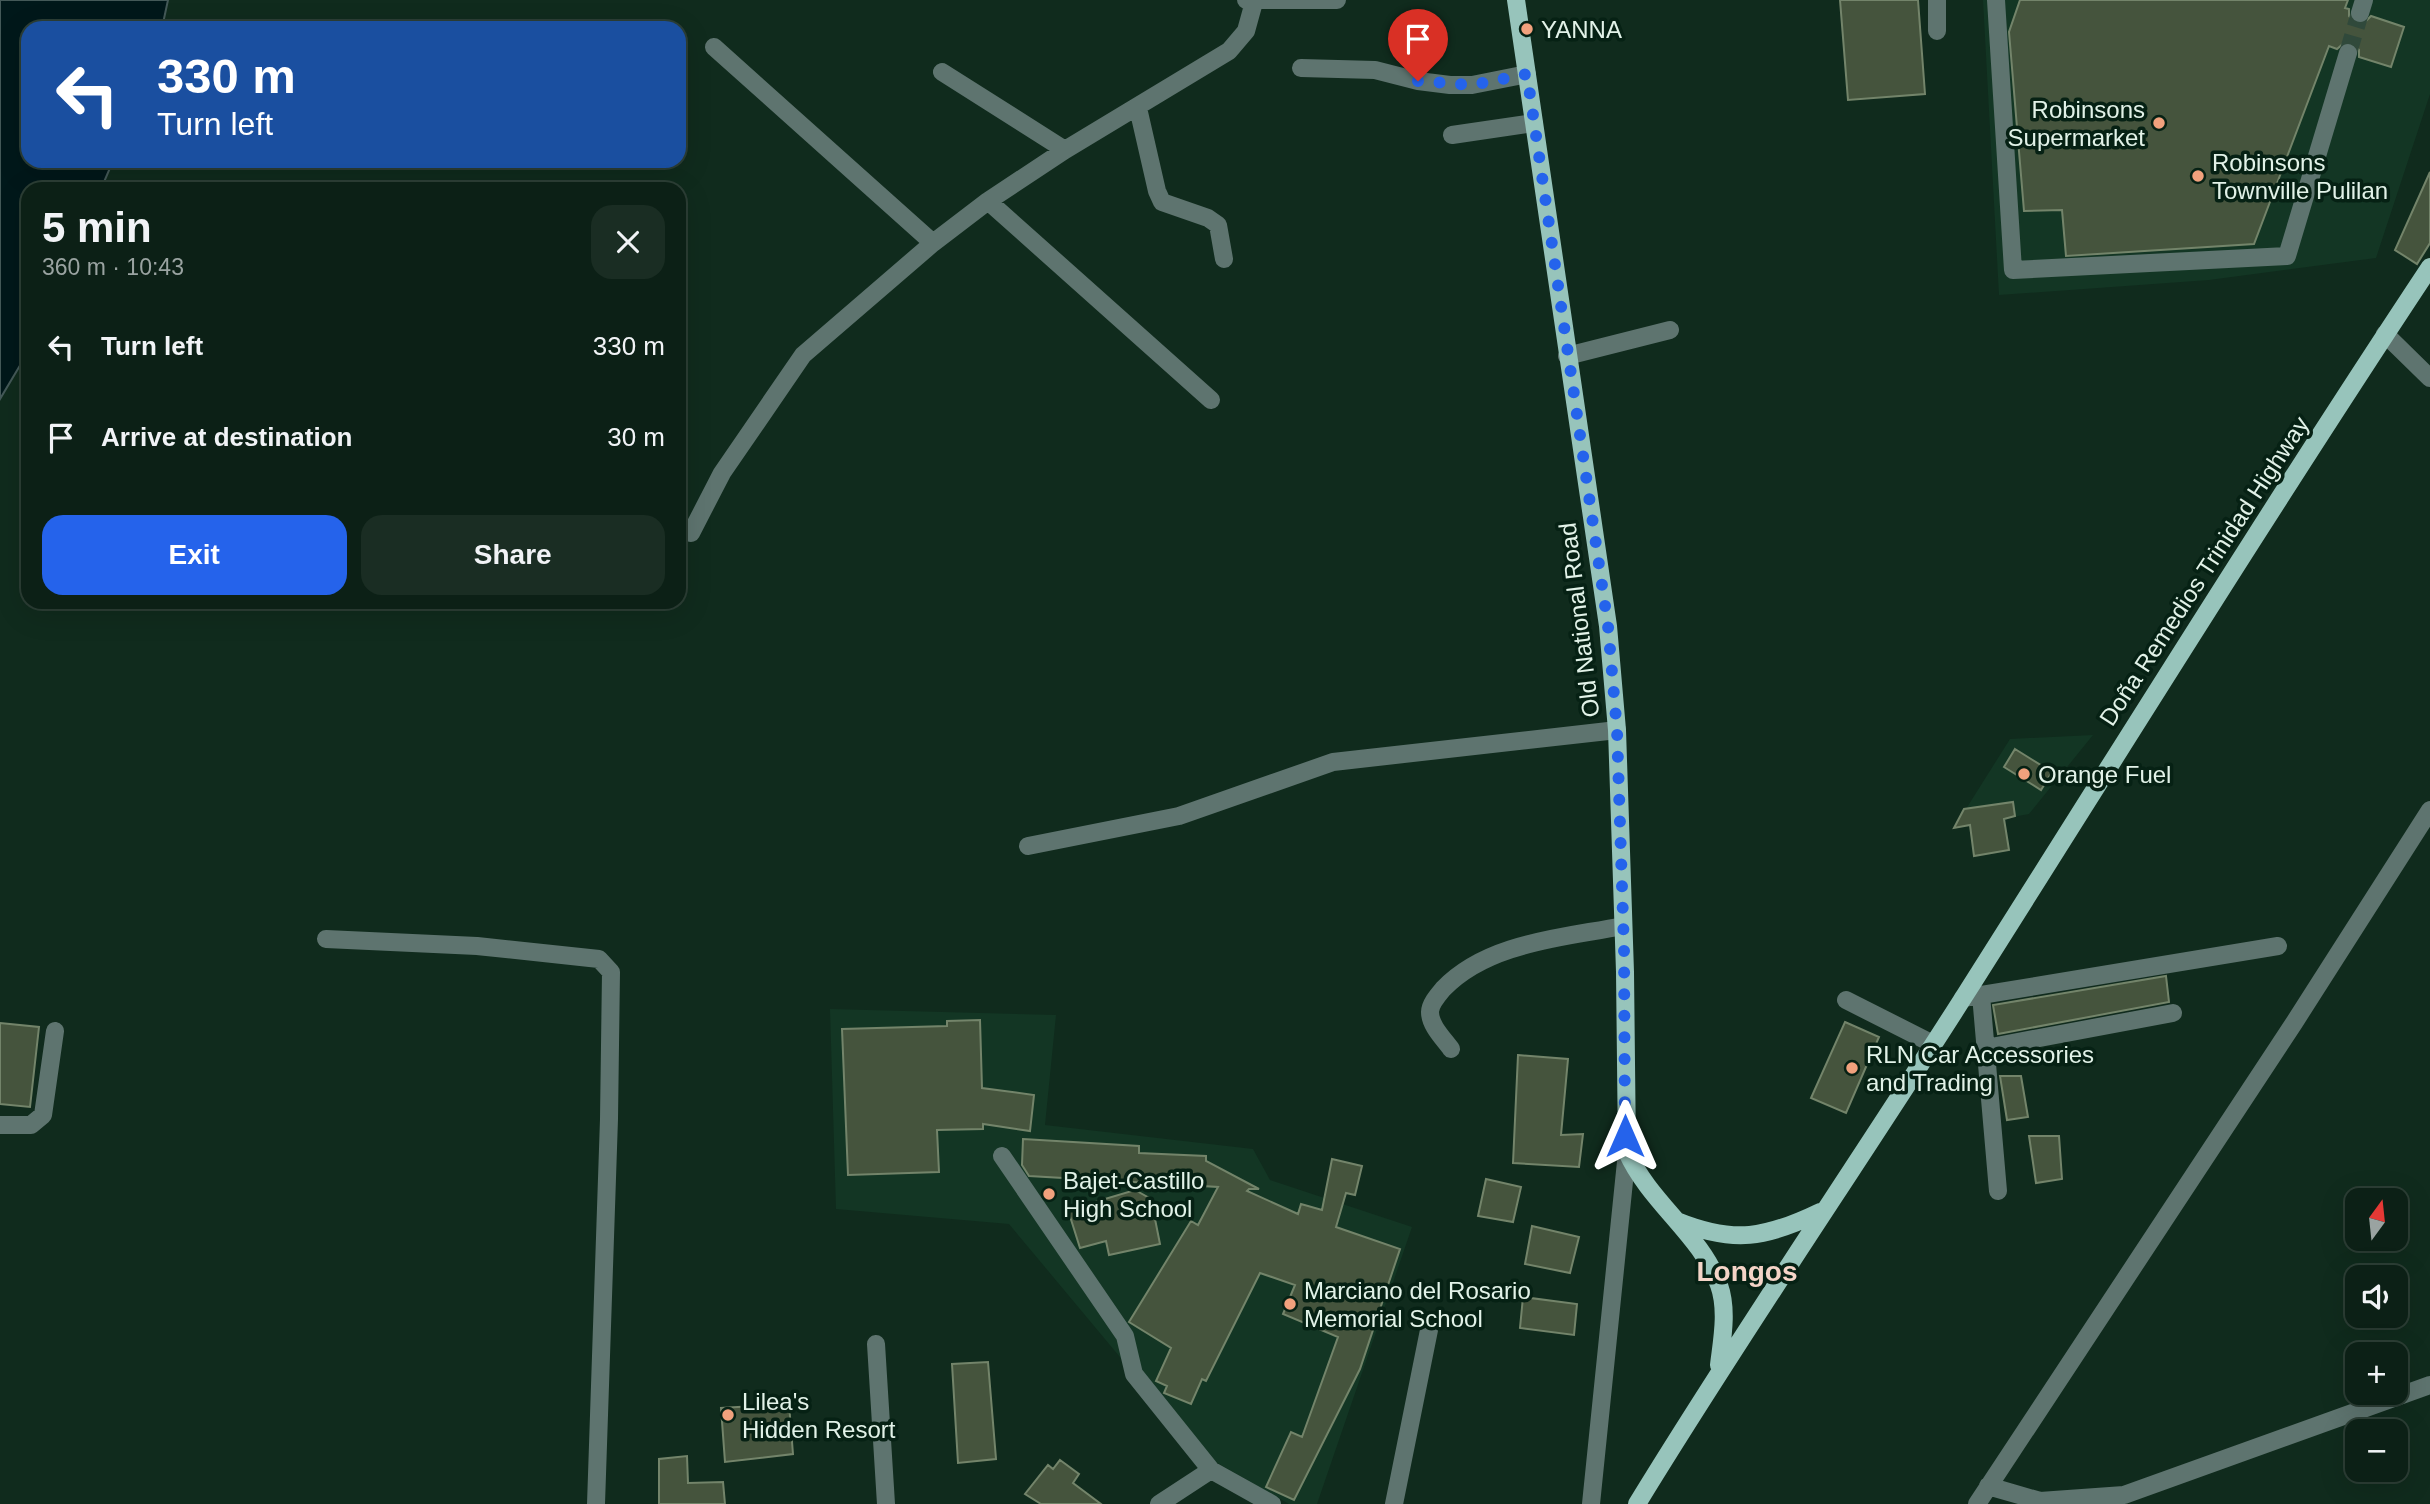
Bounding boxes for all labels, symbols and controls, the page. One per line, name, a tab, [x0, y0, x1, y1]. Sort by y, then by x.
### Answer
pin	[1388, 9, 1448, 81]
place label: YANNA	[1541, 16, 1622, 43]
icon: arrive	[1399, 20, 1437, 58]
marker: YANNA	[1519, 21, 1535, 37]
icon: left	[42, 49, 133, 140]
text: 330 m	[157, 49, 296, 103]
place label: Robinsons Supermarket	[2008, 96, 2145, 151]
text: Turn left	[157, 106, 273, 142]
marker: Robinsons Supermarket	[2151, 115, 2167, 131]
place label: Robinsons Townville Pulilan	[2212, 149, 2388, 204]
marker: Robinsons Townville Pulilan	[2190, 168, 2206, 184]
text: 5 min	[42, 204, 152, 251]
button: close	[591, 205, 665, 279]
text: 360 m · 10:43	[42, 254, 184, 280]
icon: left	[42, 328, 80, 366]
text: Turn left	[101, 331, 203, 361]
text: 330 m	[593, 331, 665, 361]
street label: Doña Remedios Trinidad Highway	[2094, 411, 2314, 731]
icon: arrive	[42, 419, 80, 457]
text: Arrive at destination	[101, 422, 352, 452]
text: 30 m	[607, 422, 665, 452]
button: Exit	[42, 515, 347, 595]
button: Share	[361, 515, 665, 595]
street label: Old National Road	[1554, 521, 1604, 719]
place label: Orange Fuel	[2038, 761, 2171, 788]
marker: Orange Fuel	[2016, 766, 2032, 782]
place label: RLN Car Accessories and Trading	[1866, 1041, 2094, 1096]
marker: RLN Car Accessories and Trading	[1844, 1060, 1860, 1076]
position arrow	[1588, 1099, 1662, 1173]
place label: Bajet-Castillo High School	[1063, 1167, 1204, 1222]
marker: Bajet-Castillo High School	[1041, 1186, 1057, 1202]
north arrow	[2345, 1188, 2408, 1251]
map controls	[2345, 1188, 2408, 1482]
district label: Longos	[1696, 1256, 1798, 1287]
button: sound	[2345, 1265, 2408, 1328]
place label: Marciano del Rosario Memorial School	[1304, 1277, 1531, 1332]
marker: Marciano del Rosario Memorial School	[1282, 1296, 1298, 1312]
button: +	[2345, 1342, 2408, 1405]
place label: Lilea's Hidden Resort	[742, 1388, 896, 1443]
marker: Lilea's Hidden Resort	[720, 1407, 736, 1423]
button: −	[2345, 1419, 2408, 1482]

